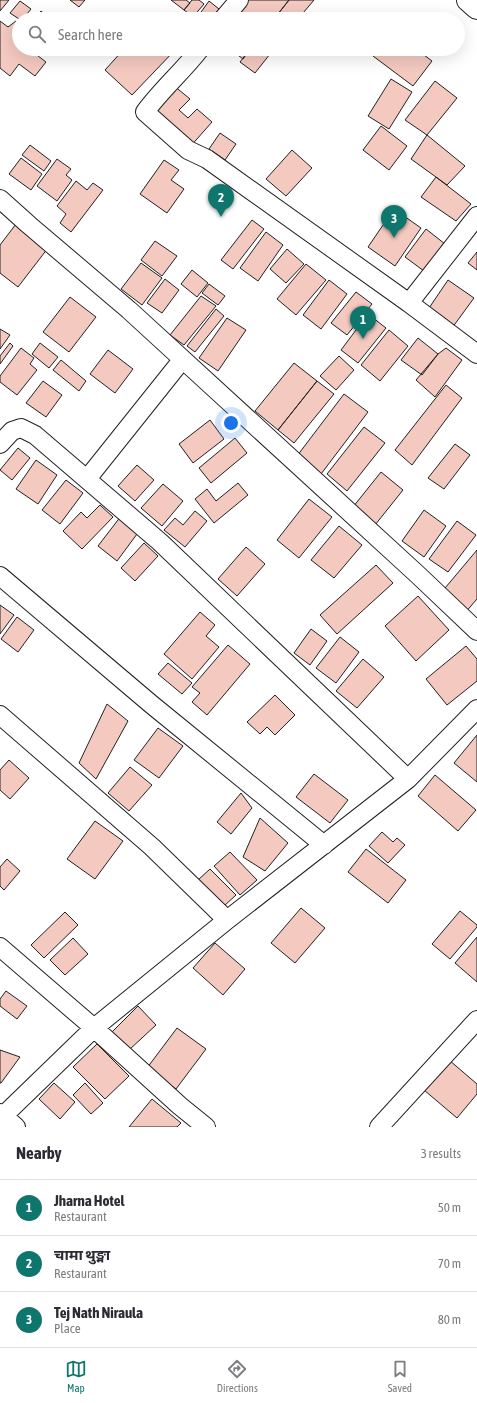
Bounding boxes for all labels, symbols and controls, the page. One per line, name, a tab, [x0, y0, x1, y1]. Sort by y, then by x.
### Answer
search box	[12, 12, 465, 56]
icon: search	[26, 23, 48, 45]
text: Search here	[58, 26, 123, 43]
pin: 2	[208, 184, 234, 217]
pin: 3	[381, 205, 407, 238]
pin: 1	[350, 306, 376, 339]
your location	[221, 413, 241, 433]
text: Nearby	[16, 1143, 62, 1163]
text: 3 results	[421, 1146, 461, 1161]
text: Jharna Hotel	[54, 1192, 125, 1209]
text: 1	[26, 1200, 32, 1215]
text: 50 m	[438, 1200, 461, 1215]
text: Restaurant	[54, 1209, 107, 1224]
text: चामा थुङ्मा	[54, 1246, 110, 1263]
text: 2	[26, 1256, 32, 1271]
text: 70 m	[438, 1256, 461, 1271]
text: Restaurant	[54, 1266, 107, 1281]
text: Tej Nath Niraula	[54, 1304, 143, 1321]
text: 3	[26, 1312, 32, 1327]
text: 80 m	[438, 1312, 461, 1327]
text: Place	[54, 1321, 81, 1336]
tab: Map	[65, 1358, 87, 1394]
tab: Directions	[217, 1358, 258, 1394]
tab: Saved	[388, 1358, 412, 1394]

